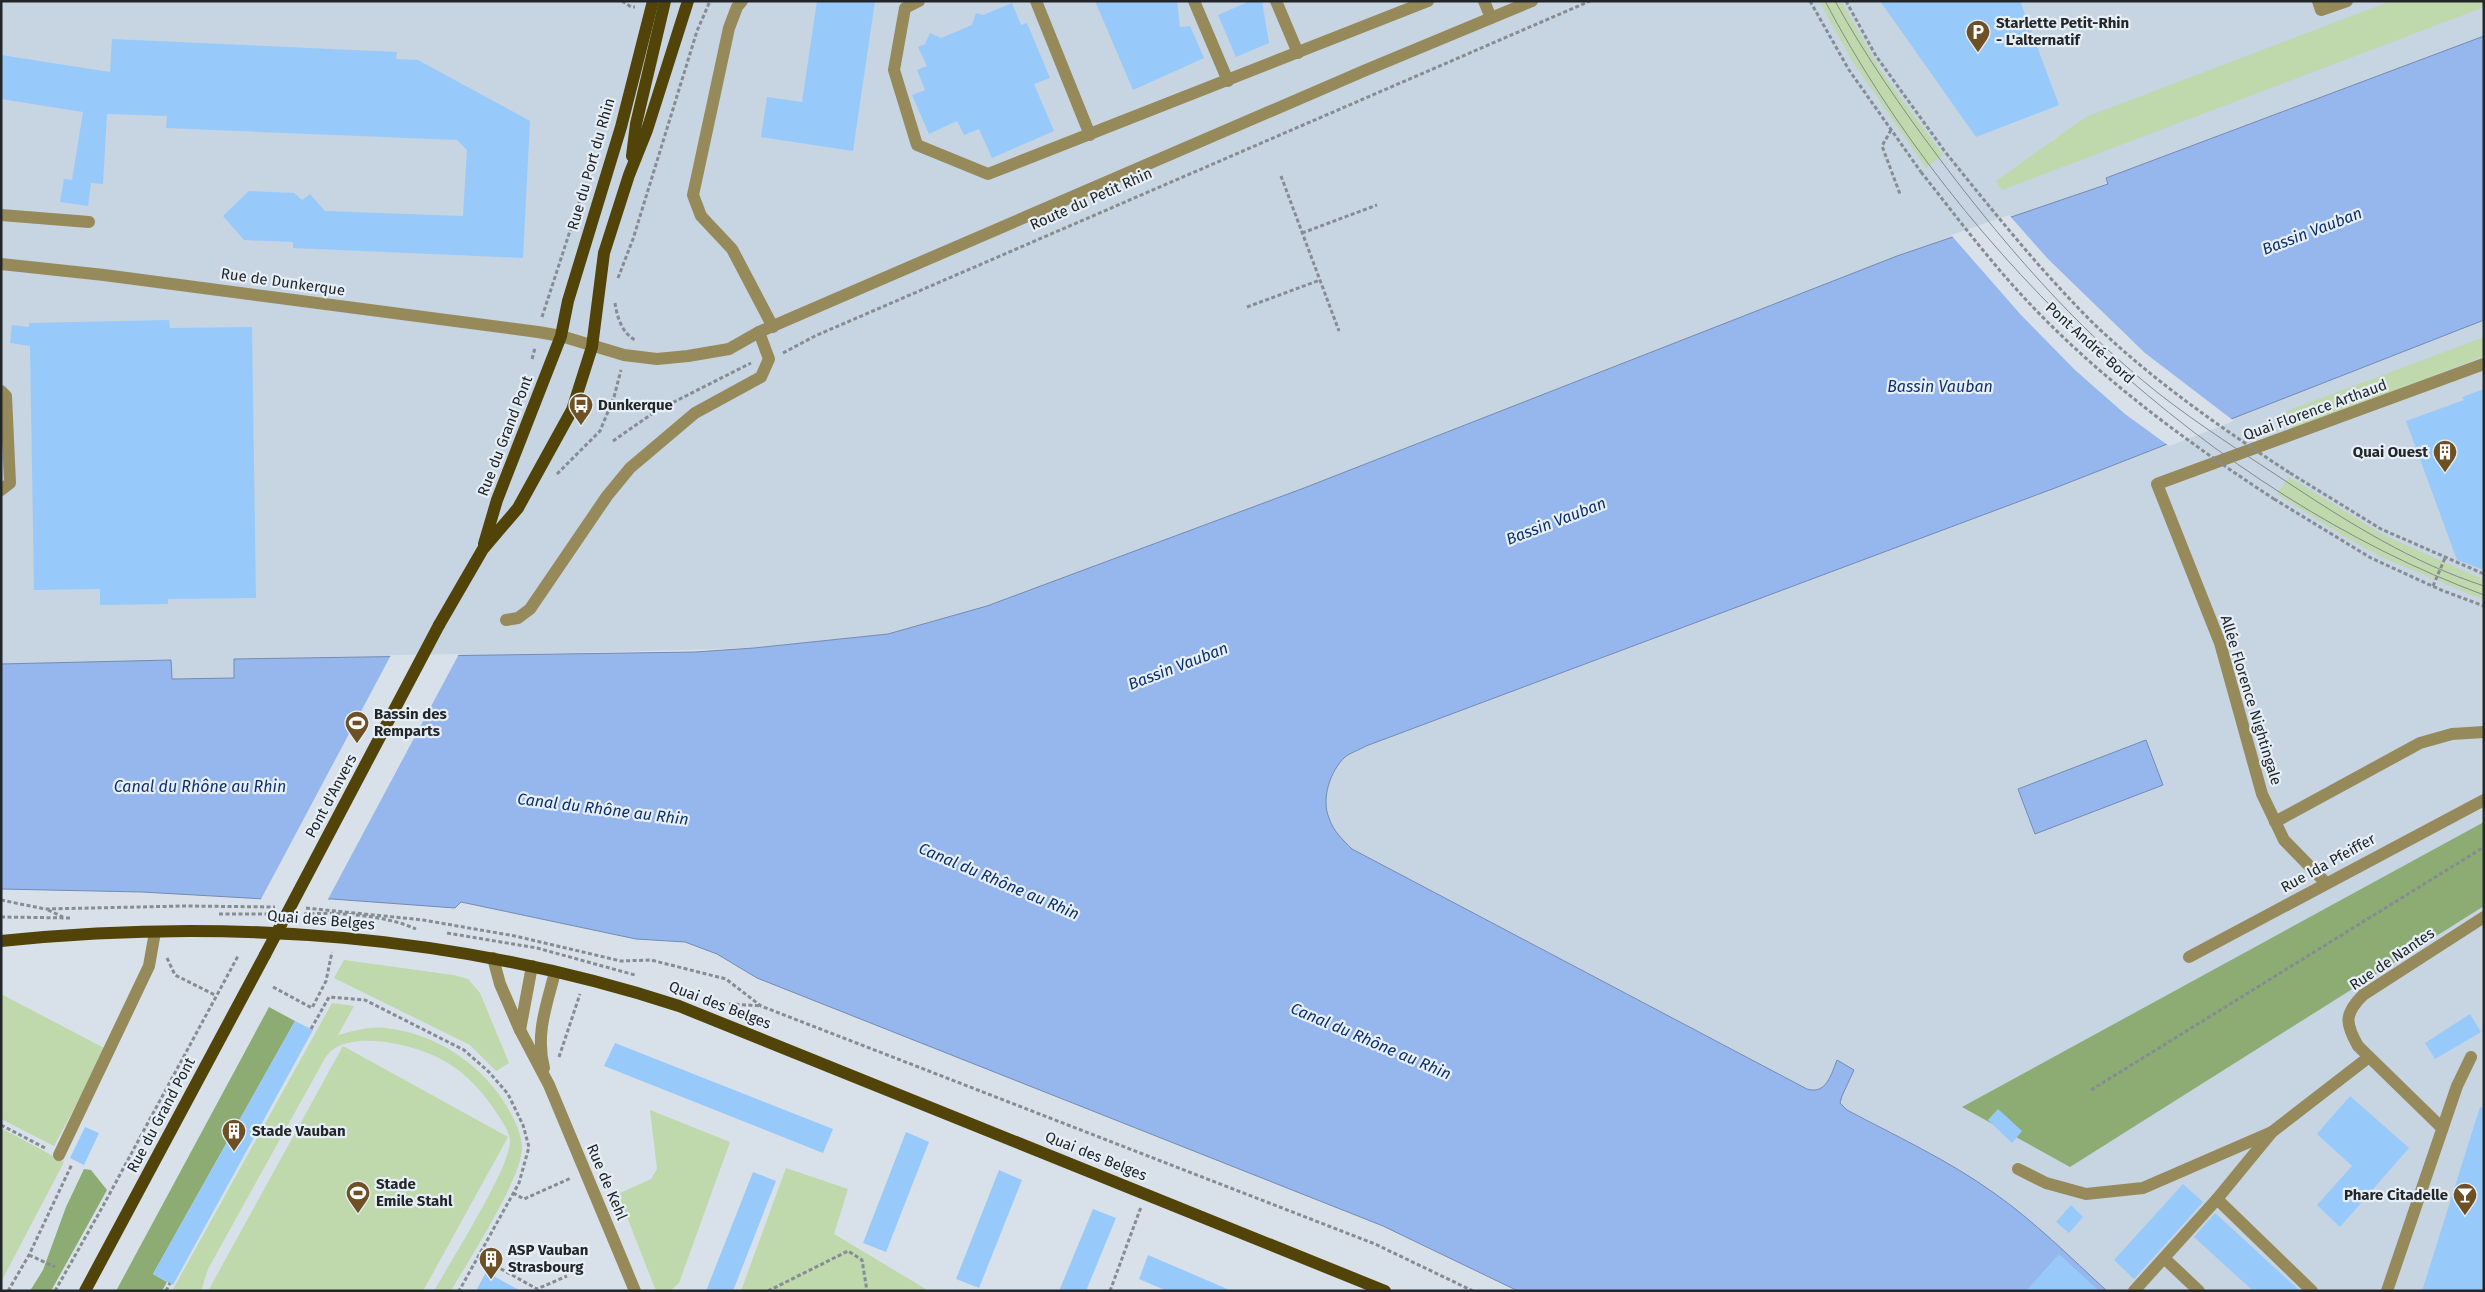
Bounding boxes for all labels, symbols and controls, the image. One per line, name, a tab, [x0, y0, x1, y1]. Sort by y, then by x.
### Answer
place label: Starlette Petit-Rhin - L'alternatif	[1996, 14, 2129, 49]
parking icon: Starlette Petit-Rhin - L'alternatif	[1965, 19, 1991, 53]
street label: Rue du Port du Rhin	[564, 96, 618, 232]
street label: Route du Petit Rhin	[1027, 164, 1155, 234]
water label: Bassin Vauban	[2259, 203, 2365, 259]
street label: Rue de Dunkerque	[220, 264, 346, 300]
street label: Pont André-Bord	[2042, 298, 2138, 388]
street label: Rue du Grand Pont	[474, 373, 536, 499]
street label: Quai Florence Arthaud	[2241, 376, 2389, 444]
water label: Bassin Vauban	[1887, 377, 1993, 396]
bus stop icon: Dunkerque	[568, 392, 594, 426]
place label: Dunkerque	[598, 396, 673, 414]
building icon: Quai Ouest	[2432, 439, 2458, 473]
place label: Quai Ouest	[2353, 443, 2428, 461]
water label: Bassin Vauban	[1503, 493, 1609, 549]
street label: Allée Florence Nightingale	[2217, 613, 2285, 787]
water label: Bassin Vauban	[1125, 638, 1231, 694]
place label: Bassin des Remparts	[374, 705, 447, 740]
sports icon: Bassin des Remparts	[344, 710, 370, 744]
street label: Pont d'Anvers	[301, 751, 361, 841]
water label: Canal du Rhône au Rhin	[114, 777, 286, 796]
water label: Canal du Rhône au Rhin	[516, 789, 690, 829]
street label: Rue Ida Pfeiffer	[2278, 830, 2379, 896]
water label: Canal du Rhône au Rhin	[916, 839, 1082, 923]
street label: Quai des Belges	[266, 906, 376, 934]
street label: Rue de Nantes	[2346, 924, 2438, 994]
street label: Quai des Belges	[666, 977, 774, 1033]
water label: Canal du Rhône au Rhin	[1288, 999, 1454, 1083]
street label: Rue du Grand Pont	[123, 1054, 199, 1176]
building icon: Stade Vauban	[221, 1118, 247, 1152]
place label: Stade Vauban	[252, 1122, 346, 1140]
street label: Quai des Belges	[1043, 1127, 1149, 1185]
street label: Rue de Kehl	[583, 1141, 631, 1223]
place label: Stade Emile Stahl	[376, 1175, 453, 1210]
sports icon: Stade Emile Stahl	[345, 1180, 371, 1214]
bar icon: Phare Citadelle	[2452, 1182, 2478, 1216]
place label: Phare Citadelle	[2344, 1186, 2448, 1204]
place label: ASP Vauban Strasbourg	[507, 1241, 588, 1276]
building icon: ASP Vauban Strasbourg	[478, 1246, 504, 1280]

